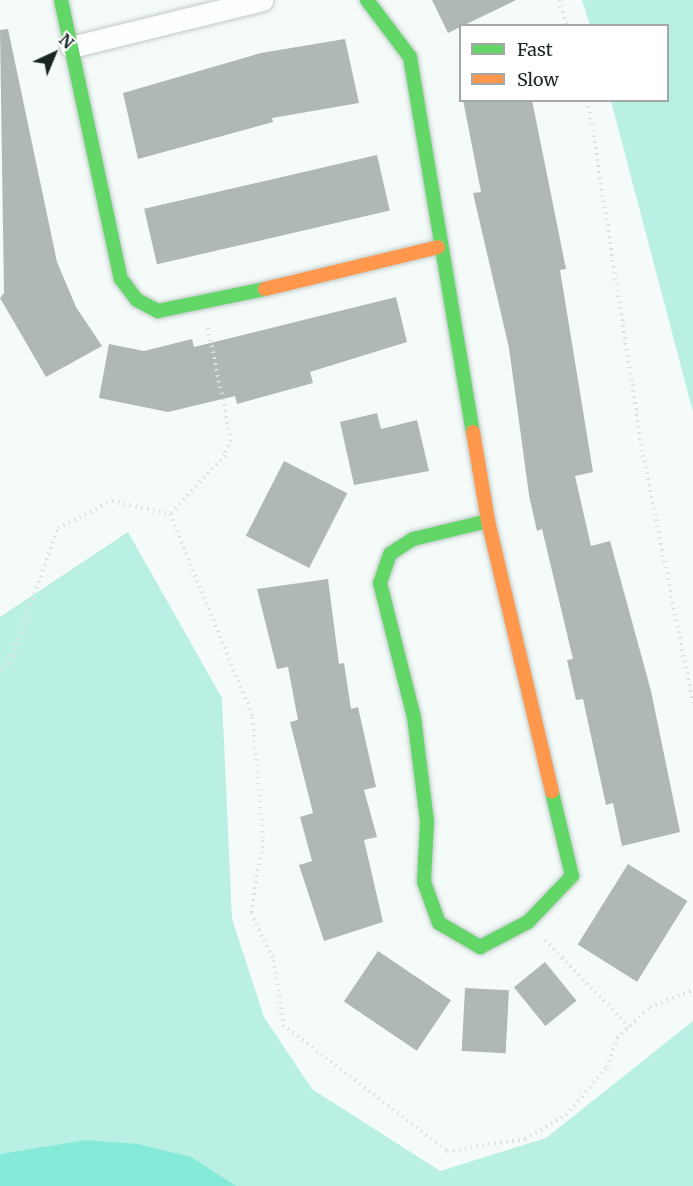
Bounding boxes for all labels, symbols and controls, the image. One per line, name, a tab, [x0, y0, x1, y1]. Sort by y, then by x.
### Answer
north arrow	[24, 24, 84, 84]
legend	[459, 24, 669, 102]
text: N	[55, 29, 78, 53]
text: Fast	[517, 38, 553, 61]
text: Slow	[517, 68, 559, 91]

